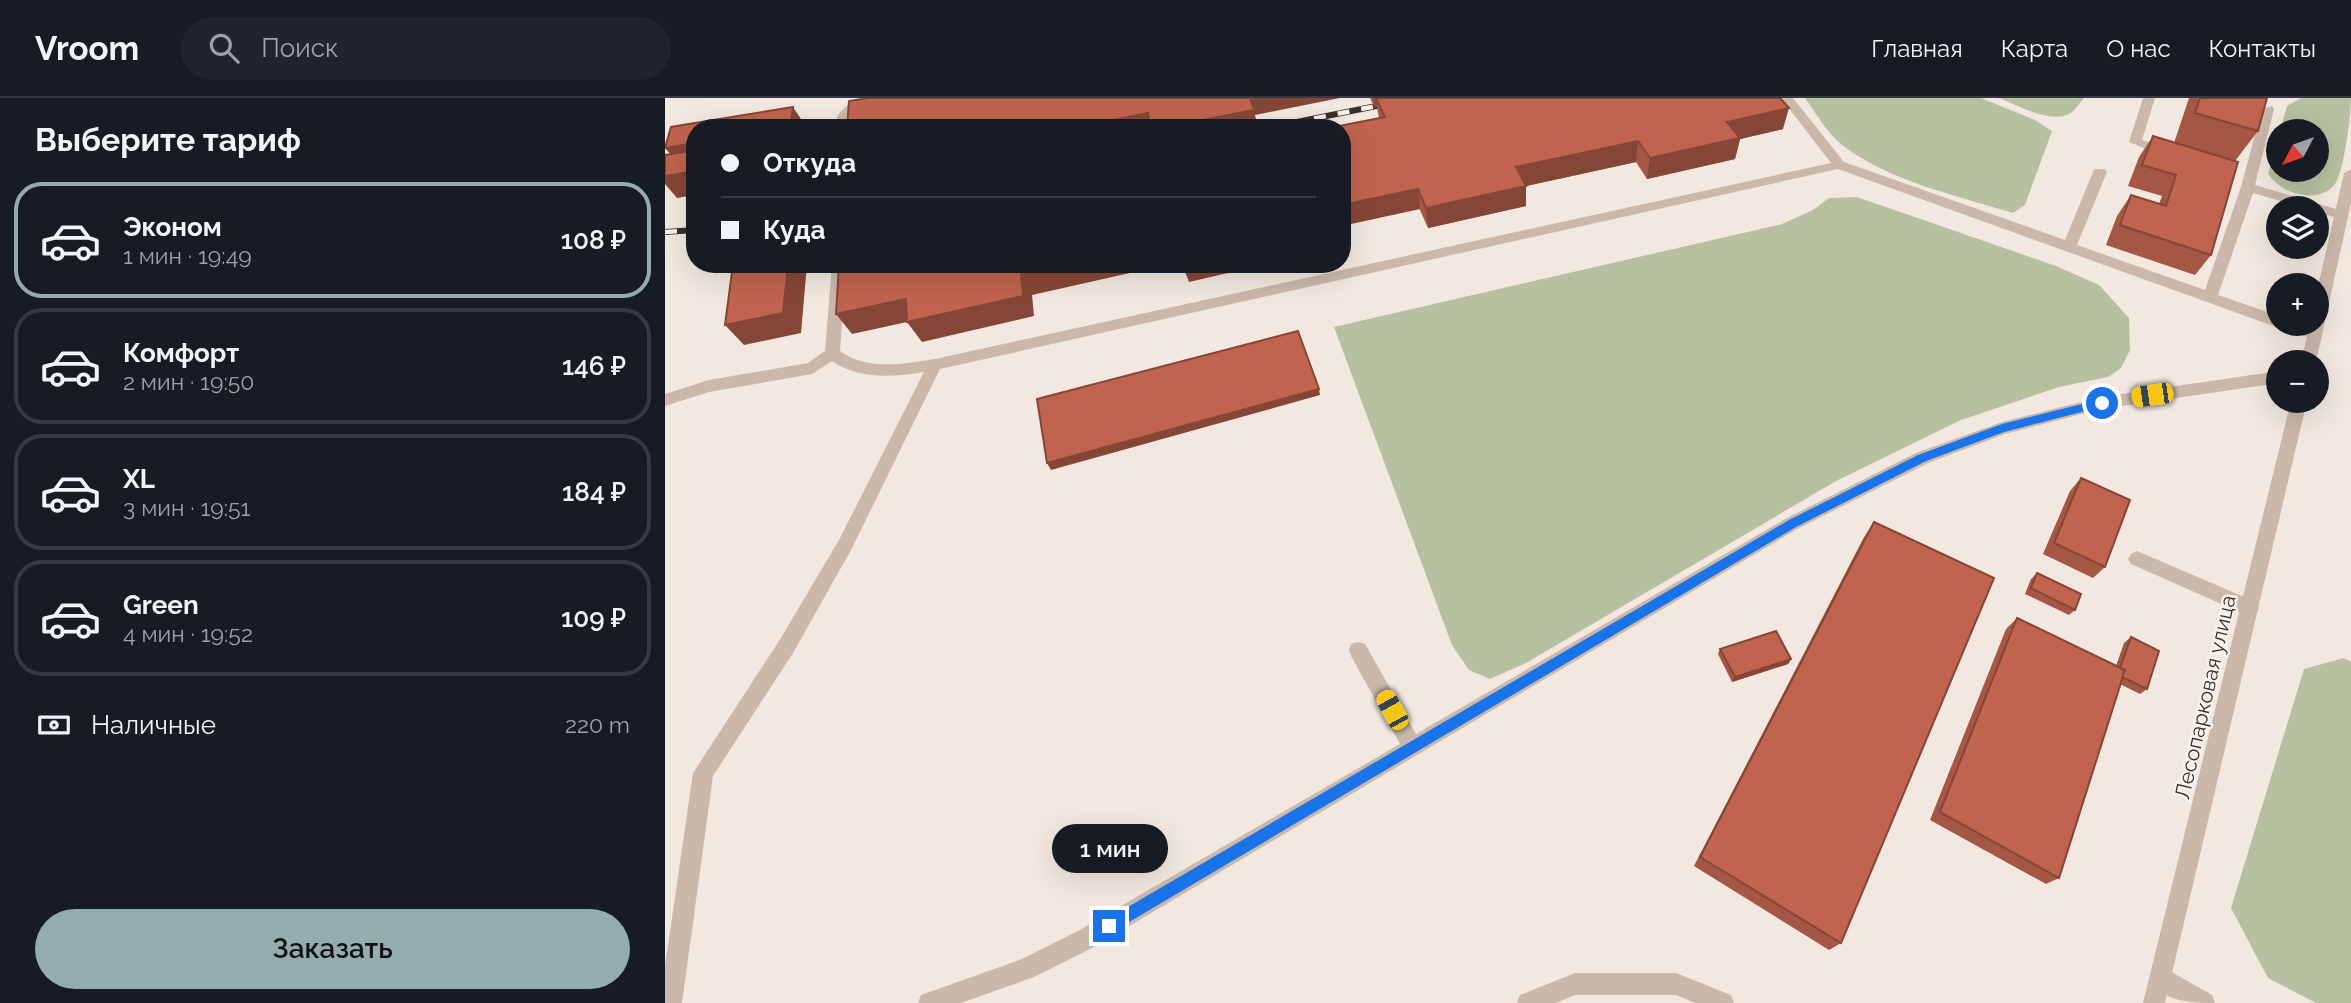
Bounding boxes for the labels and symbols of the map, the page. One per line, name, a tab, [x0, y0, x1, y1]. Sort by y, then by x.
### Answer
north arrow	[2266, 119, 2329, 182]
car	[2130, 382, 2175, 408]
route start	[2086, 387, 2118, 419]
street label: Лесопарковая улица	[2169, 593, 2241, 801]
car	[1373, 687, 1412, 733]
callout: 1 мин	[1051, 824, 1167, 874]
route end	[1093, 910, 1125, 942]

